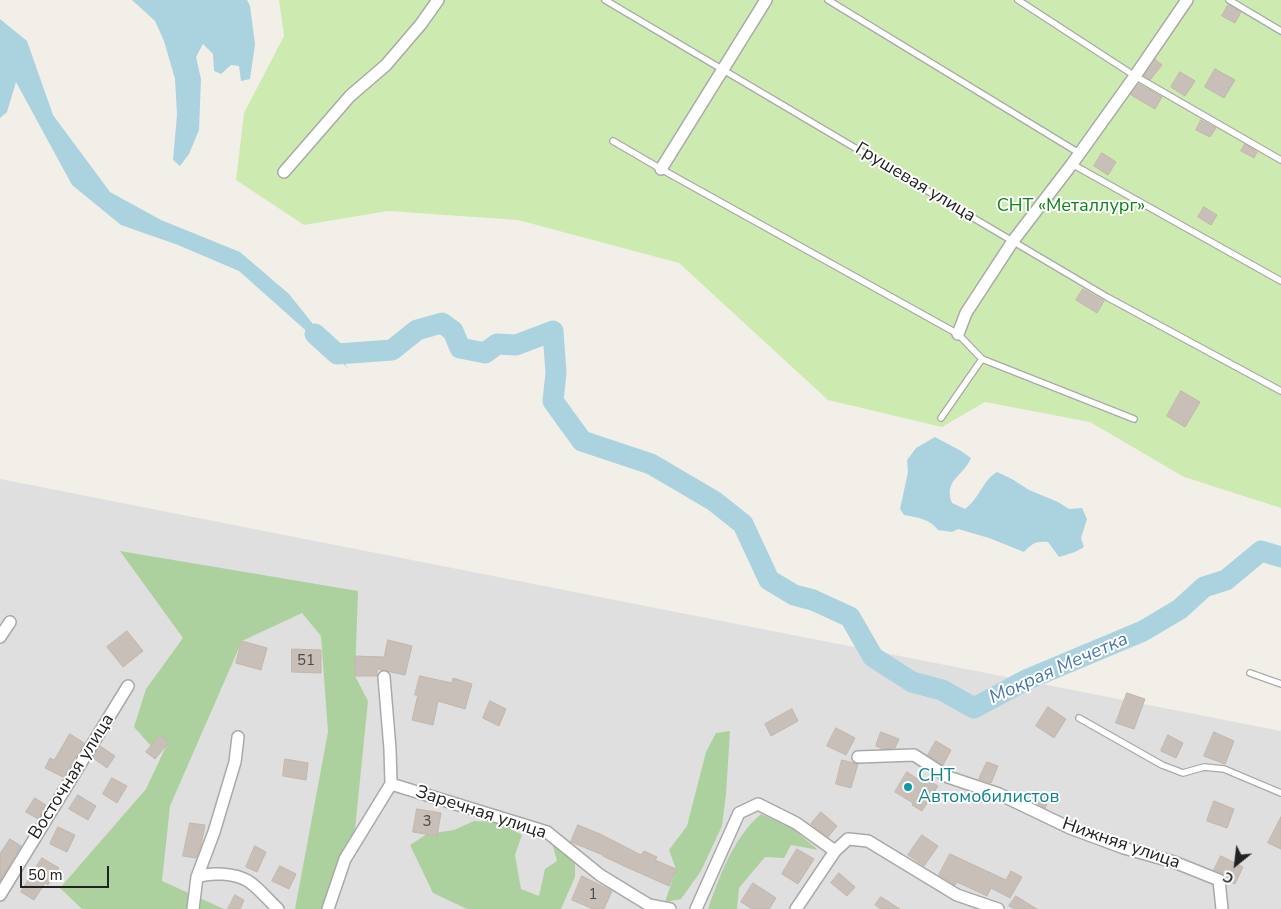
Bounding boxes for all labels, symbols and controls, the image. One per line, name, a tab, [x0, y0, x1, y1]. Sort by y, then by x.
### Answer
street label: Грушевая улица	[851, 139, 979, 227]
park label: СНТ «Металлург»	[997, 196, 1145, 218]
water label: Мокрая Мечетка	[986, 628, 1132, 710]
house number: 51	[297, 652, 315, 670]
street label: Восточная улица	[25, 710, 119, 844]
place label: СНТ Автомобилистов	[918, 766, 1059, 809]
marker: СНТ Автомобилистов	[902, 781, 914, 793]
street label: Заречная улица	[413, 782, 549, 844]
house number: 3	[423, 813, 431, 831]
street label: Нижняя улица	[1059, 814, 1183, 874]
north arrow	[1211, 839, 1261, 889]
scale bar	[22, 856, 111, 888]
text: 50 m	[28, 865, 63, 885]
text: С	[1220, 867, 1237, 888]
house number: 1	[589, 886, 597, 904]

